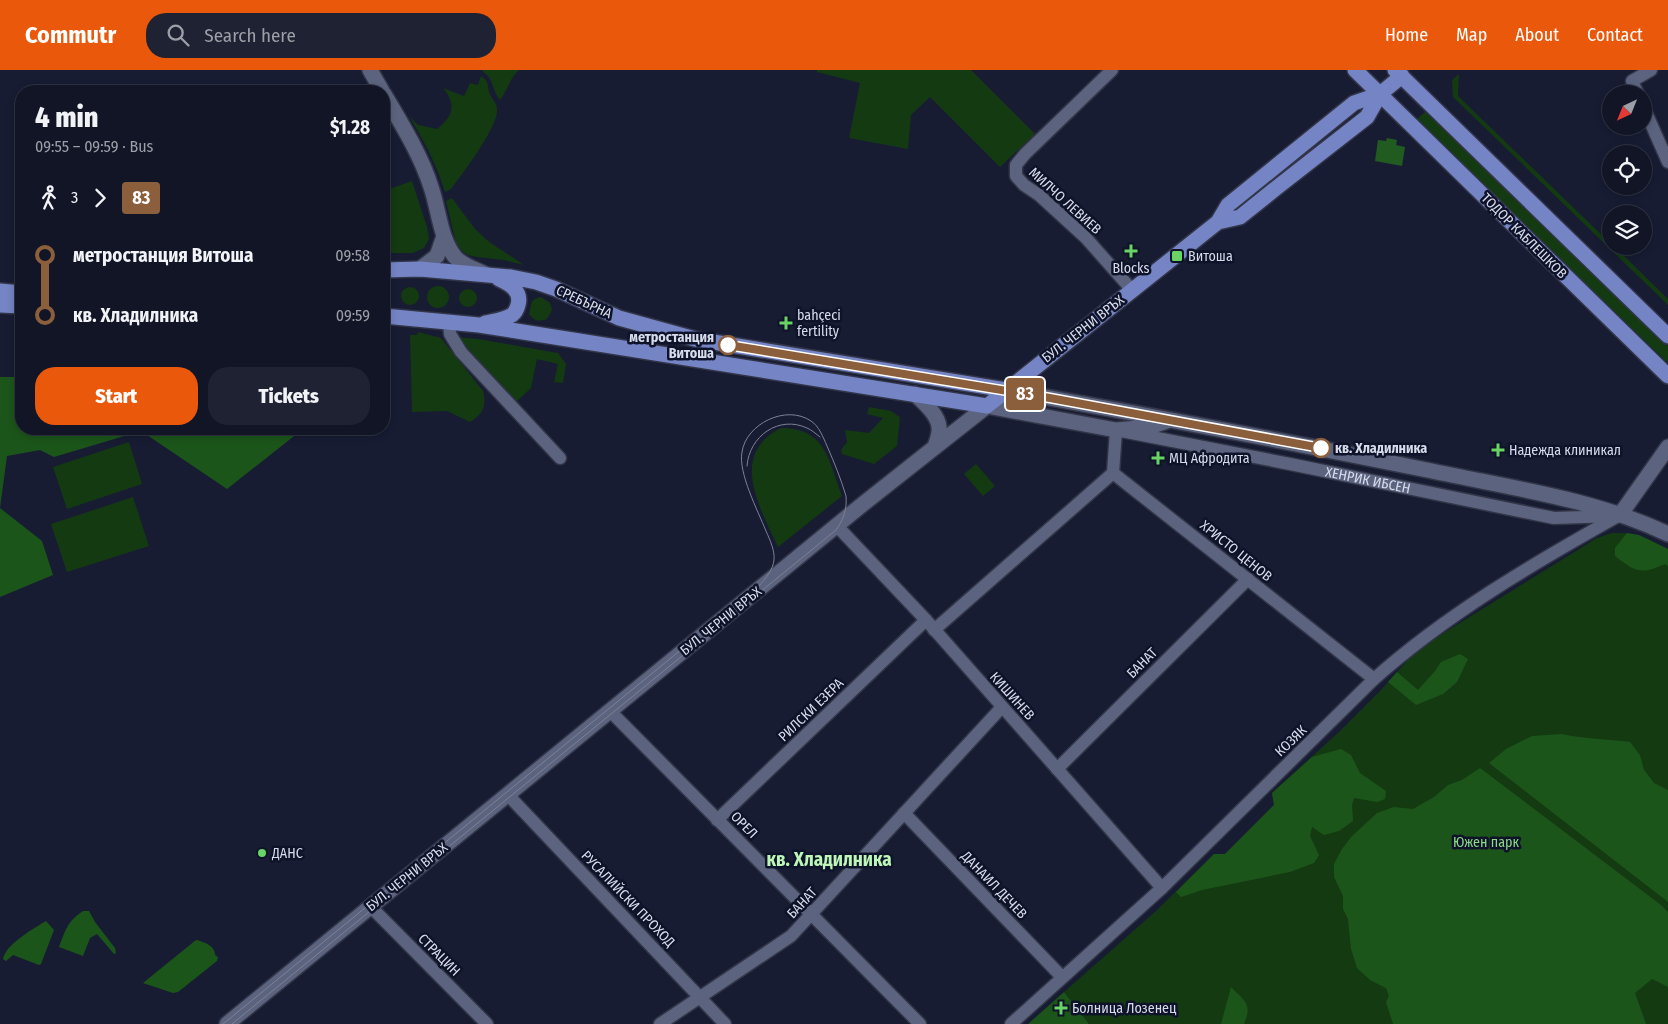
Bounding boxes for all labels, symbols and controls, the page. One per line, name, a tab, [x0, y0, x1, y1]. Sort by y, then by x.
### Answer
search box	[146, 13, 496, 58]
text: Commutr	[25, 21, 116, 49]
icon: search	[164, 21, 192, 49]
text: Search here	[204, 24, 296, 47]
text: Home	[1385, 24, 1428, 46]
text: Map	[1456, 24, 1487, 46]
text: About	[1515, 24, 1559, 46]
text: Contact	[1587, 24, 1643, 46]
north arrow	[1602, 85, 1652, 135]
map controls	[1602, 85, 1652, 255]
text: 4 min	[35, 101, 98, 134]
text: $1.28	[330, 116, 370, 139]
text: 09:55 – 09:59 · Bus	[35, 137, 153, 156]
button: locate	[1602, 145, 1652, 195]
street label: МИЛЧО ЛЕВИЕВ	[1025, 164, 1105, 238]
icon: walk	[35, 184, 63, 212]
icon: forward	[86, 184, 114, 212]
text: 83	[132, 187, 150, 209]
text: 3	[71, 188, 78, 207]
street label: ТОДОР КАБЛЕШКОВ	[1478, 190, 1571, 283]
button: layers	[1602, 205, 1652, 255]
text: метростанция Витоша	[73, 244, 253, 267]
marker: Blocks	[1124, 244, 1138, 258]
text: 09:58	[335, 246, 370, 265]
place label: Витоша	[1188, 248, 1233, 265]
marker: Витоша	[1170, 249, 1184, 263]
place label: Blocks	[1112, 260, 1150, 277]
street label: СРЕБЪРНА	[553, 282, 615, 323]
street label: БУЛ. ЧЕРНИ ВРЪХ	[1038, 291, 1128, 366]
text: кв. Хладилника	[73, 304, 198, 327]
text: 09:59	[336, 306, 370, 325]
place label: bahçeci fertility	[797, 307, 841, 340]
marker: bahçeci fertility	[779, 316, 793, 330]
place label: метростанция Витоша	[629, 329, 714, 362]
marker: метростанция Витоша	[718, 335, 738, 355]
button: Start	[35, 367, 198, 425]
button: Tickets	[208, 367, 370, 425]
line badge: 83	[1002, 378, 1048, 410]
text: 83	[1016, 383, 1034, 405]
marker: кв. Хладилника	[1311, 438, 1331, 458]
place label: кв. Хладилника	[1335, 440, 1427, 457]
place label: Надежда клиникал	[1509, 442, 1621, 459]
marker: Надежда клиникал	[1491, 443, 1505, 457]
place label: МЦ Афродита	[1169, 450, 1250, 467]
marker: МЦ Афродита	[1151, 451, 1165, 465]
street label: ХЕНРИК ИБСЕН	[1324, 463, 1412, 497]
street label: ХРИСТО ЦЕНОВ	[1197, 517, 1276, 585]
street label: БУЛ. ЧЕРНИ ВРЪХ	[677, 583, 765, 659]
street label: БАНАТ	[1123, 644, 1161, 682]
street label: КИШИНЕВ	[986, 668, 1038, 724]
street label: РИЛСКИ ЕЗЕРА	[775, 674, 848, 745]
street label: КОЗЯК	[1272, 721, 1311, 760]
street label: ОРЕЛ	[727, 808, 761, 842]
park label: Южен парк	[1453, 834, 1519, 851]
street label: БУЛ. ЧЕРНИ ВРЪХ	[363, 839, 451, 915]
place label: ДАНС	[271, 845, 303, 862]
marker: ДАНС	[256, 847, 268, 859]
street label: РУСАЛИЙСКИ ПРОХОД	[578, 847, 678, 951]
street label: ДАНАИЛ ДЕЧЕВ	[957, 847, 1031, 923]
district label: кв. Хладилника	[766, 848, 892, 871]
street label: БАНАТ	[783, 884, 821, 922]
street label: СТРАЦИН	[414, 930, 464, 980]
place label: Болница Лозенец	[1072, 1000, 1177, 1017]
marker: Болница Лозенец	[1054, 1001, 1068, 1015]

